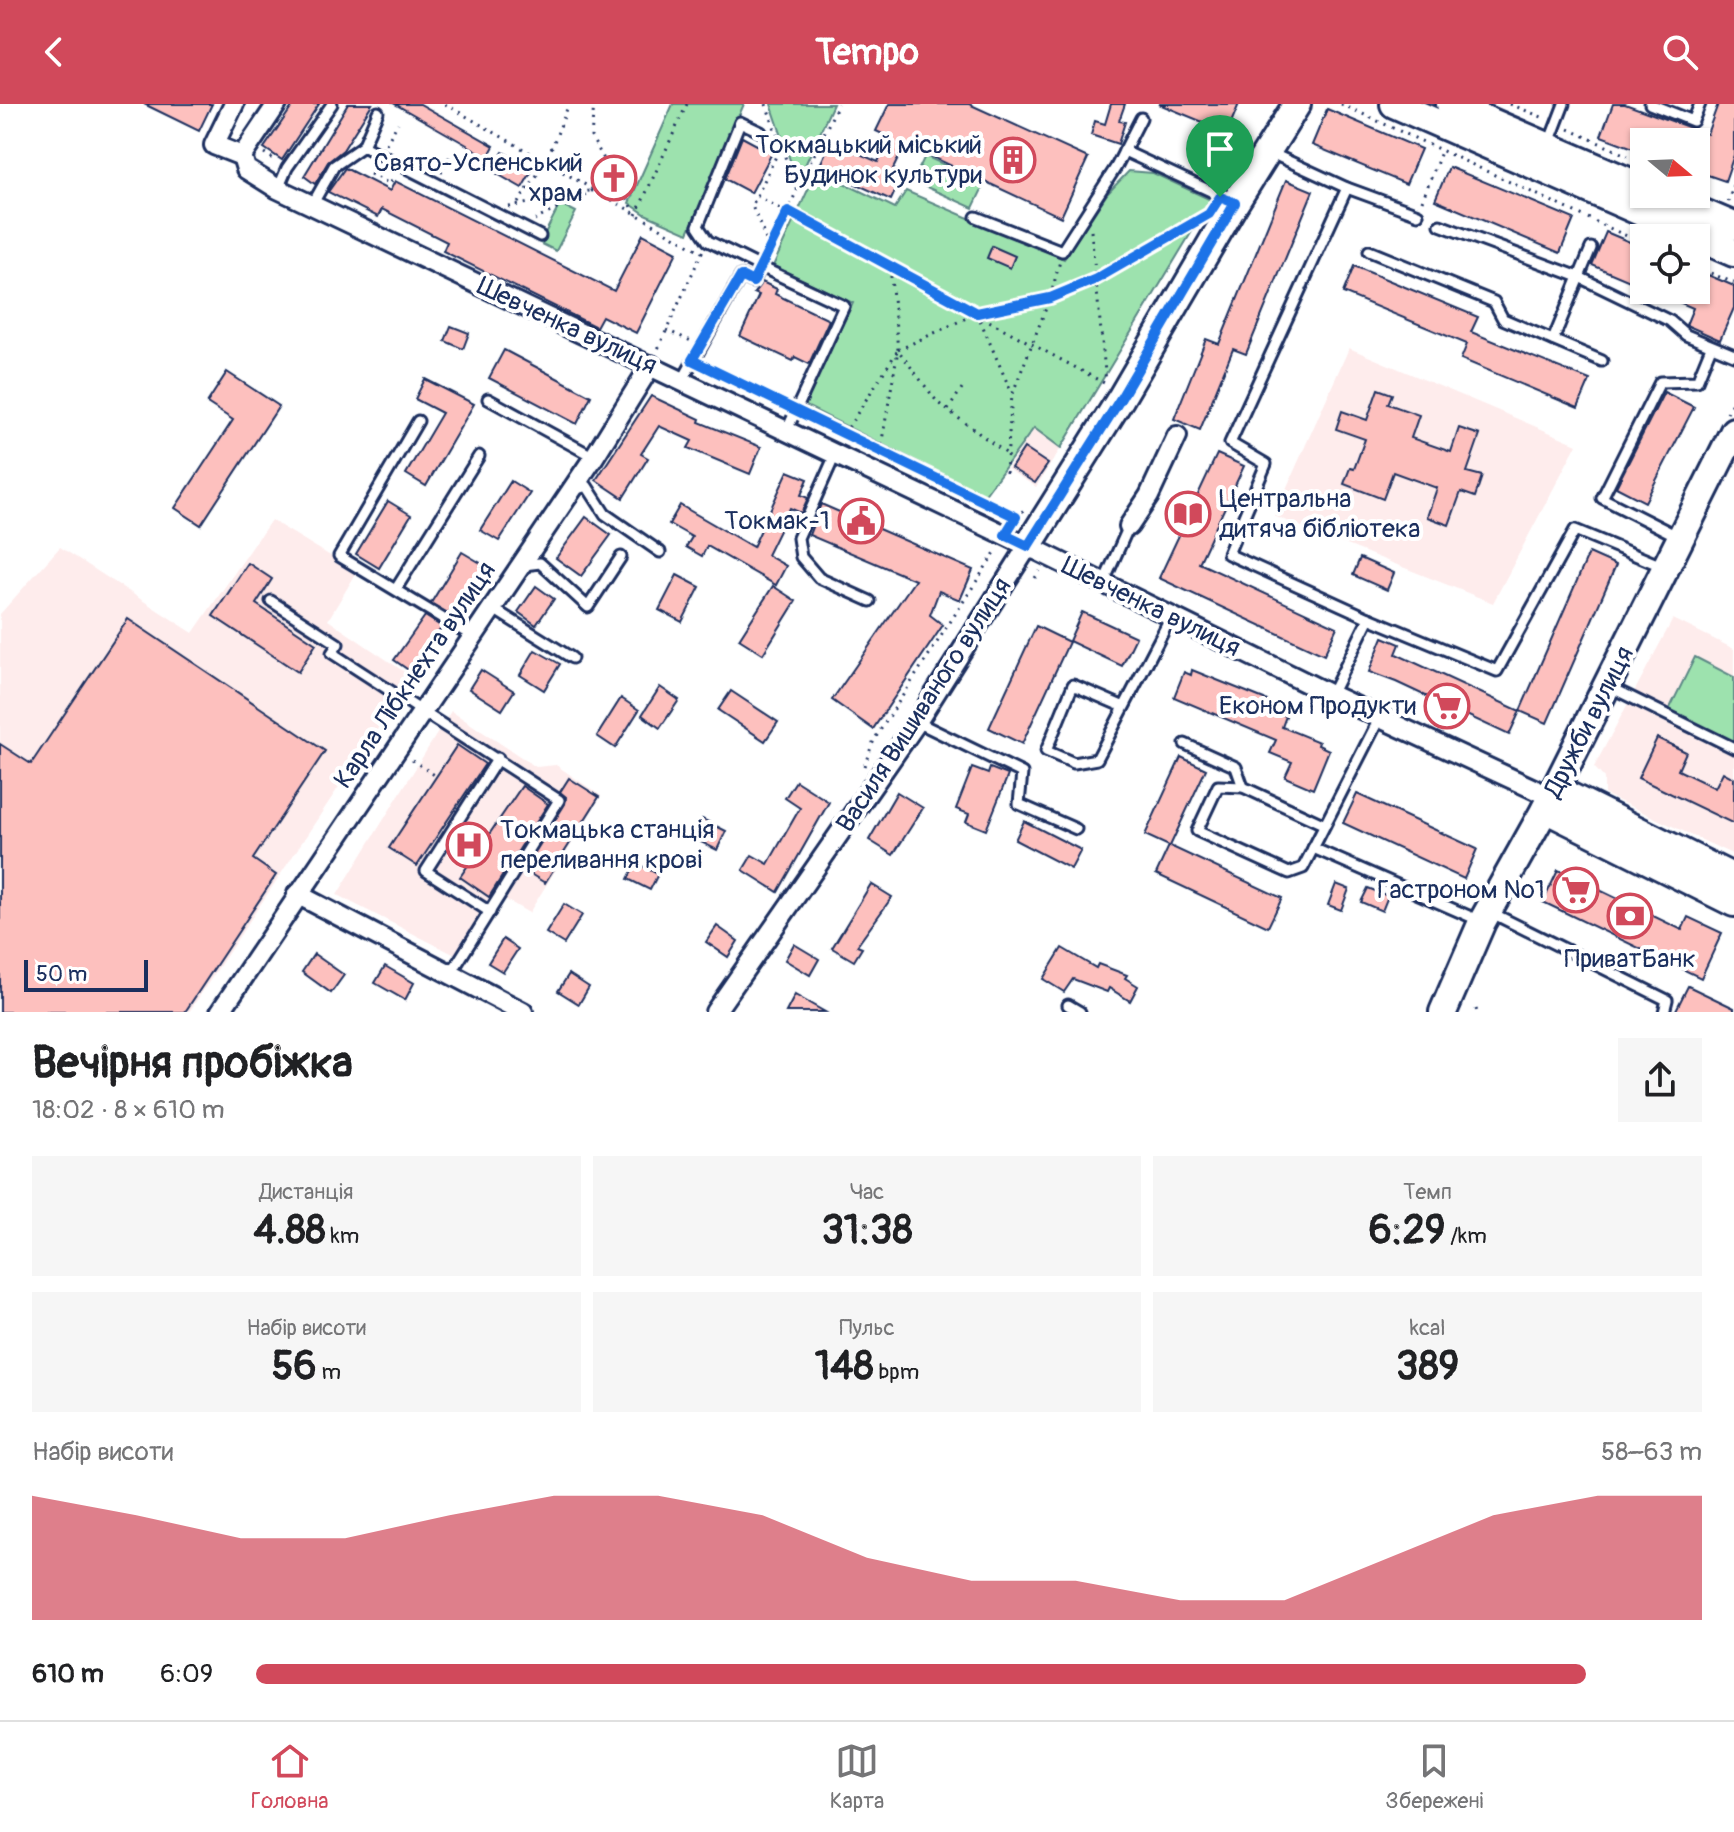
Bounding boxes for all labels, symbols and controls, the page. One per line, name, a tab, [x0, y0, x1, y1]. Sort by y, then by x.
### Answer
icon: back	[32, 30, 76, 74]
text: Tempo	[815, 30, 919, 75]
icon: search	[1658, 30, 1702, 74]
pin	[1186, 115, 1254, 197]
icon: arrive	[1198, 127, 1242, 171]
north arrow	[1630, 128, 1710, 208]
map controls	[1630, 128, 1710, 304]
place label: Токмацький міський Будинок культури	[755, 129, 982, 191]
building icon: Токмацький міський Будинок культури	[989, 136, 1037, 184]
place label: Свято-Успенський храм	[373, 147, 583, 209]
church icon: Свято-Успенський храм	[590, 154, 638, 202]
button: locate	[1630, 224, 1710, 304]
street label: Шевченка вулиця	[472, 270, 662, 382]
place label: Центральна дитяча бібліотека	[1219, 483, 1420, 545]
library icon: Центральна дитяча бібліотека	[1164, 490, 1212, 538]
public building icon: Токмак-1	[837, 497, 885, 545]
place label: Токмак-1	[724, 505, 830, 537]
street label: Шевченка вулиця	[1057, 550, 1245, 664]
street label: Карла Лібкнехта вулиця	[327, 556, 503, 794]
street label: Василя Вишиваного вулиця	[830, 572, 1018, 838]
street label: Дружби вулиця	[1537, 641, 1641, 804]
supermarket icon: Економ Продукти	[1423, 682, 1471, 730]
place label: Економ Продукти	[1219, 690, 1416, 722]
place label: Токмацька станція переливання крові	[500, 814, 714, 876]
hospital icon: Токмацька станція переливання крові	[445, 821, 493, 869]
supermarket icon: Гастроном №1	[1552, 866, 1600, 914]
place label: Гастроном №1	[1377, 874, 1545, 906]
bank icon: ПриватБанк	[1606, 892, 1654, 940]
place label: ПриватБанк	[1564, 943, 1696, 975]
scale bar	[24, 956, 148, 992]
text: 50 m	[36, 960, 87, 988]
text: Вечірня пробіжка	[32, 1036, 353, 1091]
button: share	[1618, 1038, 1702, 1122]
text: 18:02 · 8 × 610 m	[32, 1094, 225, 1126]
text: Дистанція	[259, 1178, 353, 1206]
text: Час	[850, 1178, 884, 1206]
text: Темп	[1403, 1178, 1452, 1206]
text: 4.88	[253, 1206, 326, 1255]
text: 31:38	[821, 1206, 913, 1255]
text: 6:29	[1369, 1206, 1445, 1255]
text: km	[326, 1222, 359, 1250]
text: /km	[1445, 1222, 1487, 1250]
text: Набір висоти	[247, 1314, 366, 1342]
text: Пульс	[839, 1314, 895, 1342]
text: kcal	[1410, 1314, 1446, 1342]
text: 56	[272, 1342, 317, 1391]
text: 148	[815, 1342, 874, 1391]
text: 389	[1396, 1342, 1459, 1391]
text: m	[317, 1358, 341, 1386]
text: bpm	[874, 1358, 919, 1386]
text: Набір висоти	[32, 1436, 173, 1468]
text: 58–63 m	[1601, 1436, 1702, 1468]
text: 610 m	[32, 1658, 104, 1690]
text: 6:09	[160, 1658, 213, 1690]
tab: Головна	[251, 1739, 328, 1815]
tab: Карта	[830, 1739, 884, 1815]
tab: Збережені	[1386, 1739, 1483, 1815]

